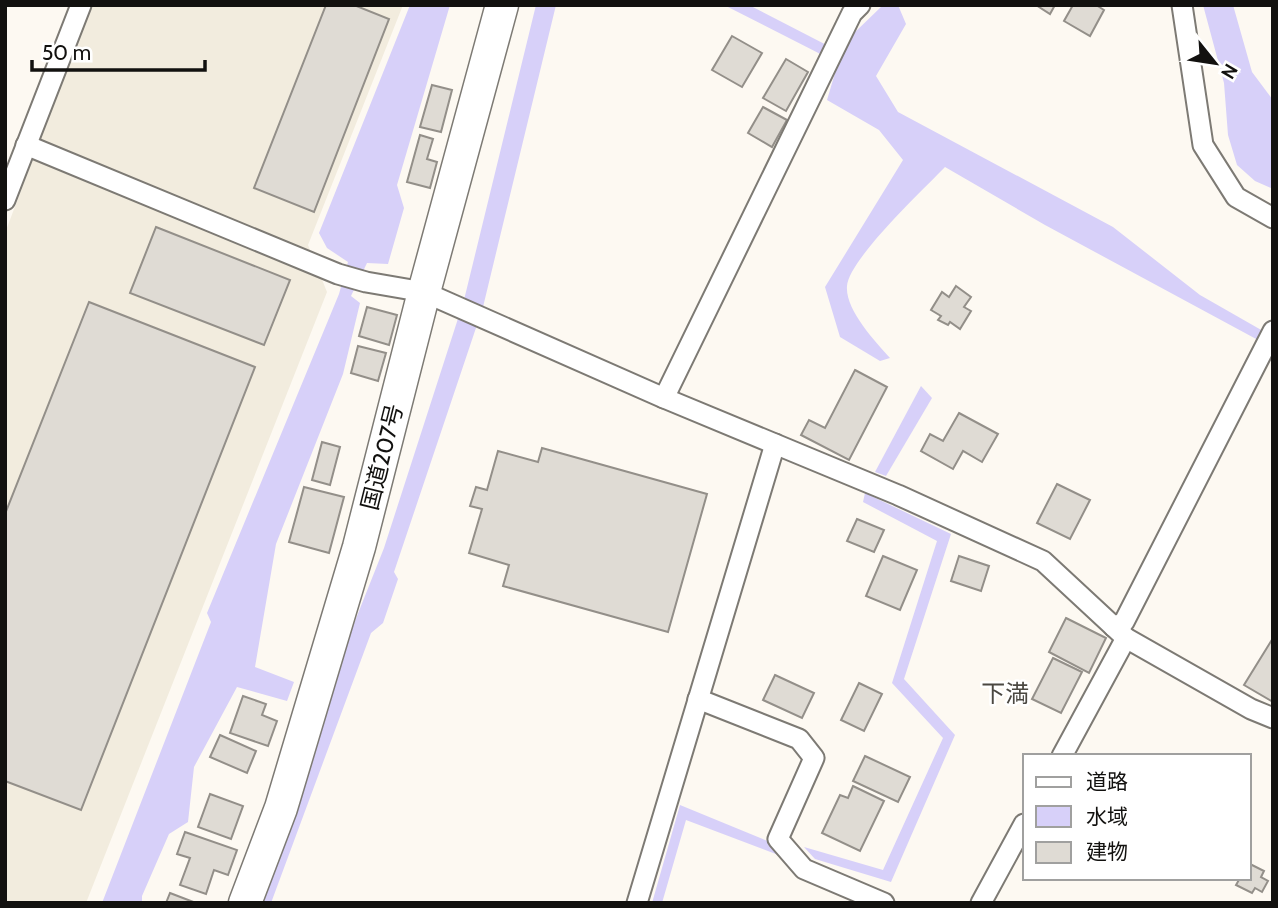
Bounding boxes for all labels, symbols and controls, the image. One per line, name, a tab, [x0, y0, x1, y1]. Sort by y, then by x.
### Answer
scale bar	[32, 28, 205, 72]
north arrow	[1180, 28, 1250, 98]
text: 50 m	[42, 40, 91, 65]
text: N	[1216, 60, 1243, 83]
street label: 国道207号	[355, 401, 409, 513]
district label: 下満	[981, 679, 1029, 708]
legend	[1023, 754, 1250, 880]
text: 道路	[1086, 769, 1128, 794]
text: 水域	[1086, 804, 1128, 829]
text: 建物	[1086, 839, 1128, 864]

